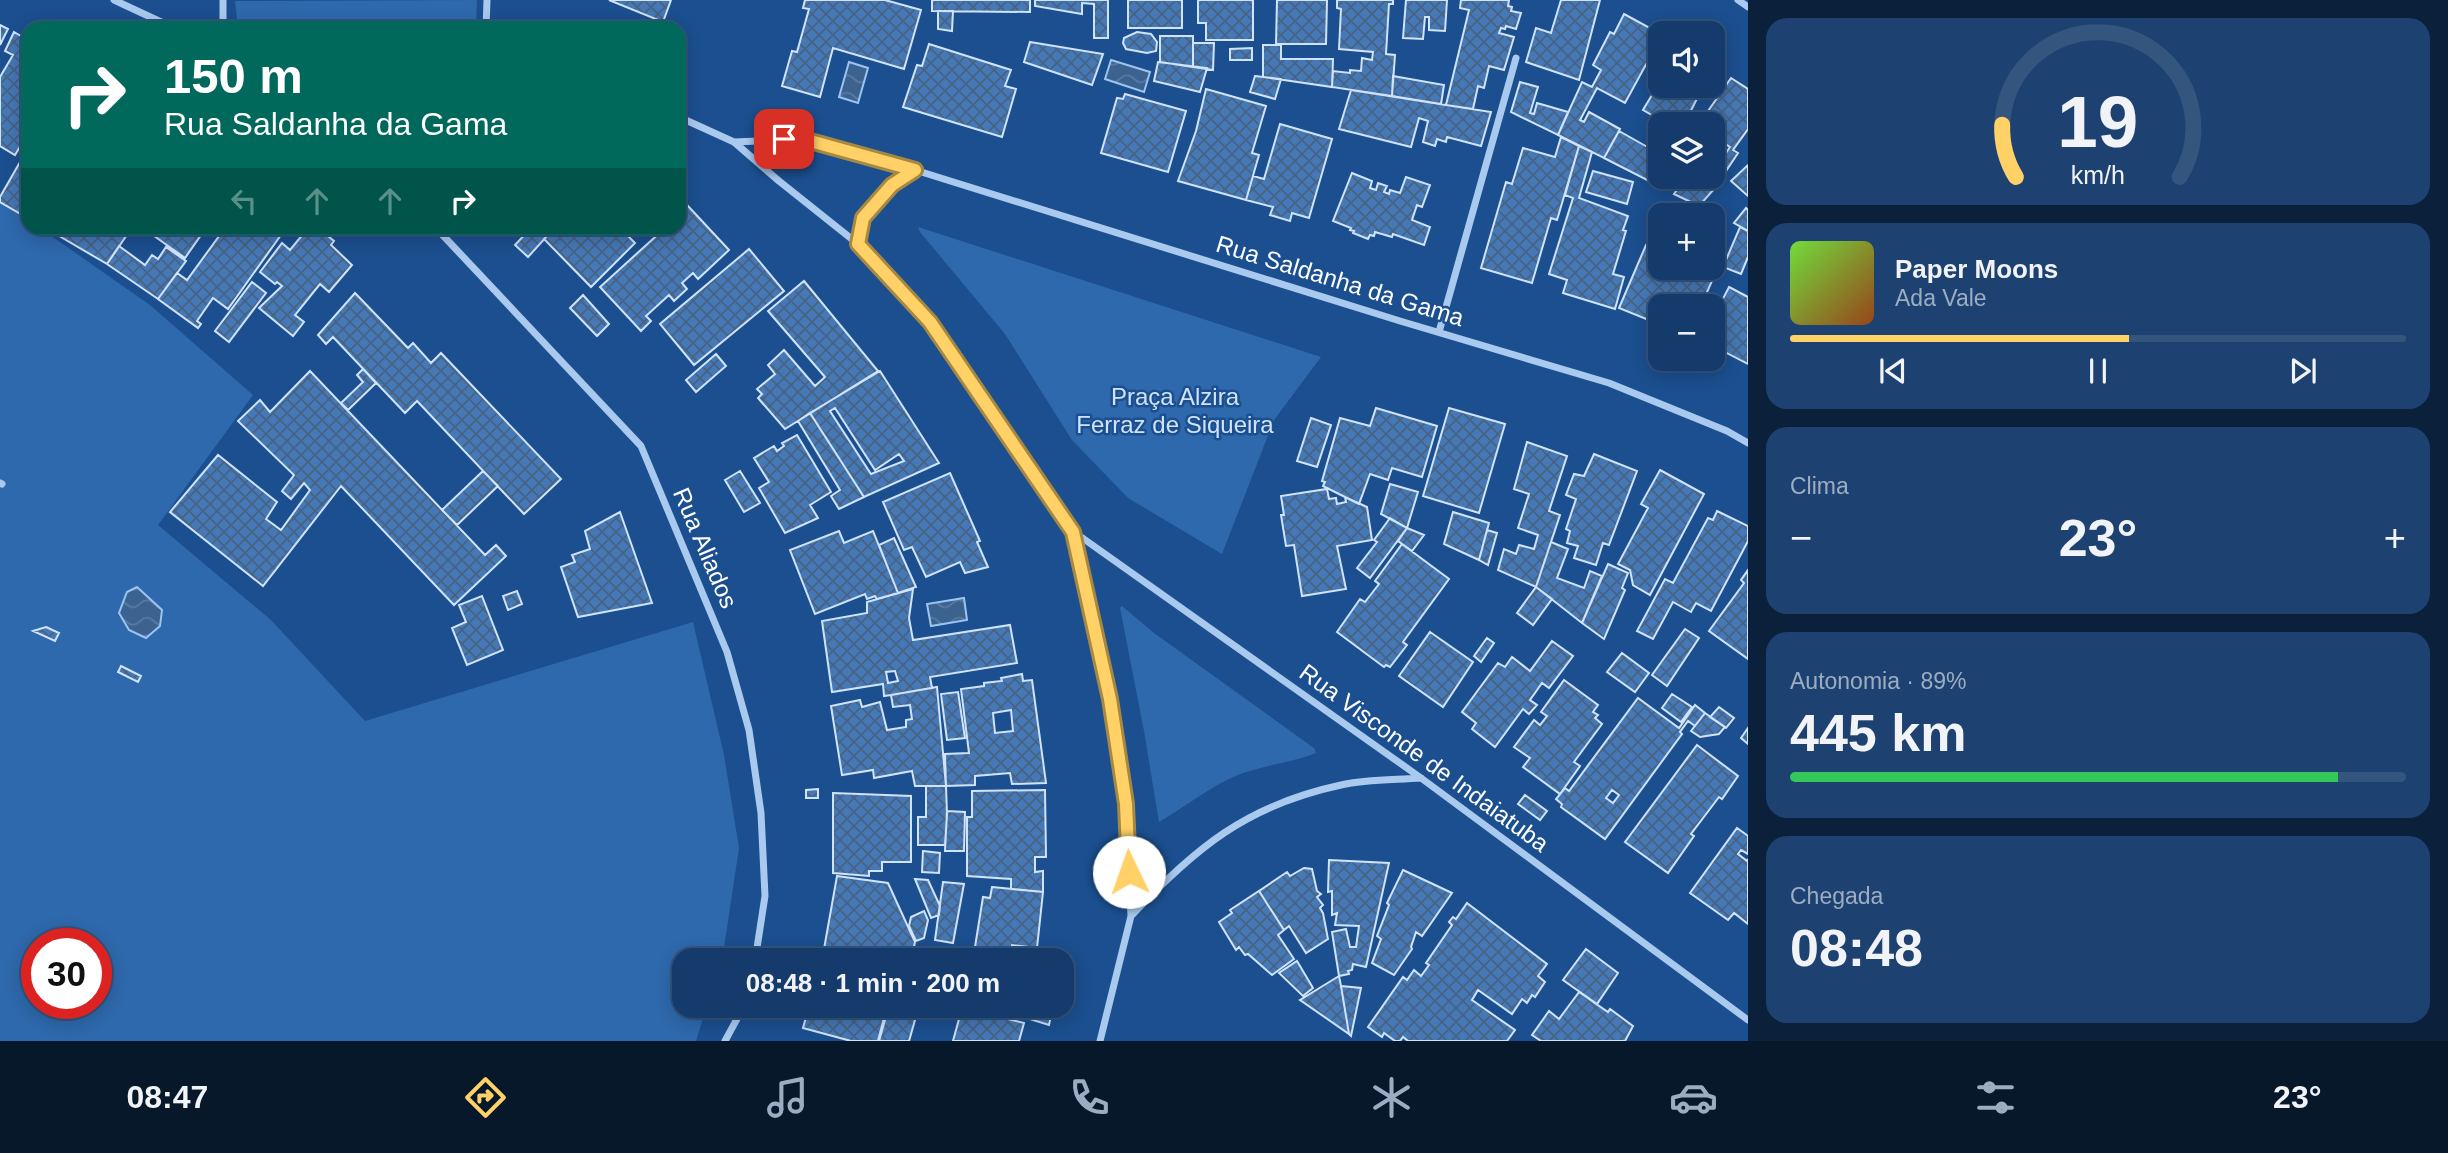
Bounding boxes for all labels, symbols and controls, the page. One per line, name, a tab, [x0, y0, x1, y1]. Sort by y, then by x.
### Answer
map controls	[1648, 21, 1725, 371]
button: sound	[1648, 21, 1725, 98]
icon: right	[49, 49, 140, 140]
text: 150 m	[164, 49, 303, 103]
text: 19	[2058, 82, 2138, 163]
text: Rua Saldanha da Gama	[164, 106, 507, 142]
pin	[754, 109, 814, 169]
button: layers	[1648, 112, 1725, 189]
icon: arrive	[765, 120, 803, 158]
text: km/h	[2071, 161, 2125, 189]
icon: left	[225, 182, 263, 220]
icon: ahead	[298, 182, 336, 220]
icon: ahead	[371, 182, 409, 220]
icon: right	[444, 182, 482, 220]
button: +	[1648, 203, 1725, 280]
street label: Rua Saldanha da Gama	[1213, 230, 1468, 331]
text: Paper Moons	[1895, 254, 2058, 284]
text: Ada Vale	[1895, 285, 1987, 311]
button: −	[1648, 294, 1725, 371]
icon: previous	[1874, 352, 1912, 390]
icon: pause	[2079, 352, 2117, 390]
icon: next	[2284, 352, 2322, 390]
park label: Praça Alzira Ferraz de Siqueira	[1076, 383, 1274, 438]
text: Clima	[1790, 473, 1849, 499]
street label: Rua Aliados	[668, 484, 743, 612]
text: 23°	[2059, 509, 2137, 567]
text: −	[1790, 517, 1812, 559]
text: +	[2384, 517, 2406, 559]
street label: Rua Visconde de Indaiatuba	[1295, 658, 1555, 857]
text: Autonomia · 89%	[1790, 668, 1966, 694]
text: 445 km	[1790, 704, 1966, 762]
position arrow	[1092, 835, 1166, 909]
text: Chegada	[1790, 883, 1883, 909]
text: 08:48	[1790, 919, 1923, 977]
speed limit sign: 30	[21, 928, 112, 1019]
text: 08:48 · 1 min · 200 m	[746, 968, 1000, 998]
icon: directions	[461, 1073, 510, 1122]
icon: music	[763, 1073, 812, 1122]
icon: phone	[1065, 1073, 1114, 1122]
icon: climate	[1367, 1073, 1416, 1122]
icon: car	[1669, 1073, 1718, 1122]
icon: filters	[1971, 1073, 2020, 1122]
text: 08:47	[126, 1079, 208, 1115]
text: 23°	[2273, 1079, 2322, 1115]

